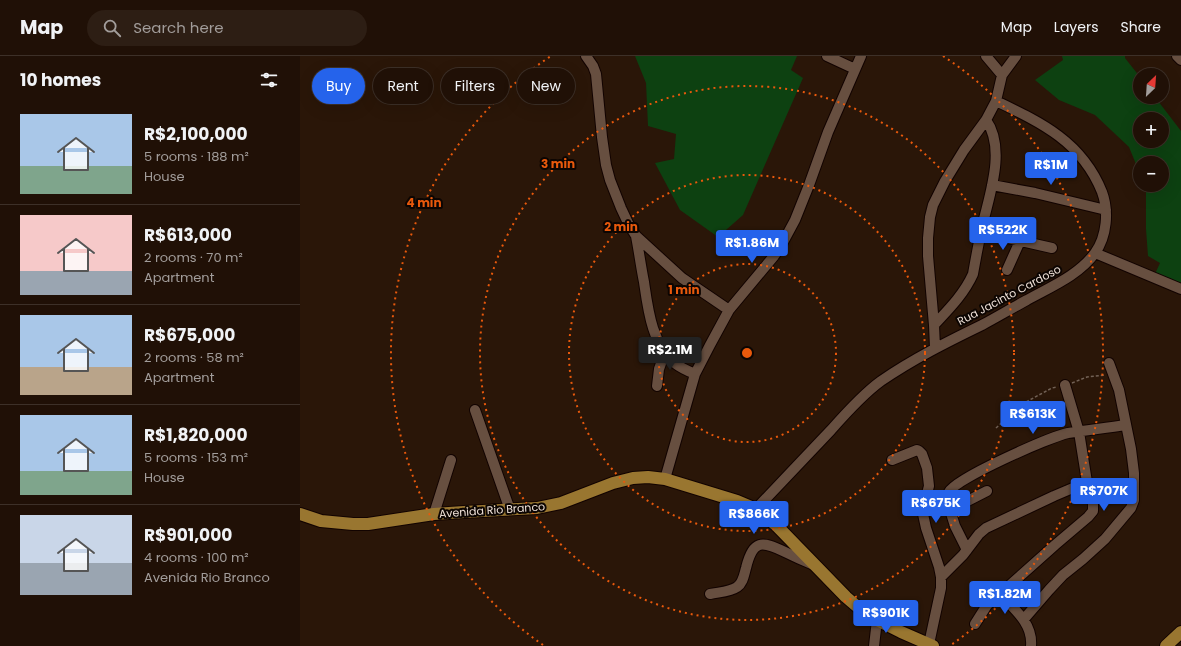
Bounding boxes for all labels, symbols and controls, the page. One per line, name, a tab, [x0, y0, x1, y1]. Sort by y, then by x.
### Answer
search box	[87, 10, 367, 46]
text: Map	[20, 14, 63, 41]
icon: search	[101, 17, 123, 39]
text: Search here	[133, 17, 224, 38]
text: Map	[1001, 17, 1032, 37]
text: Layers	[1054, 17, 1098, 37]
text: Share	[1120, 17, 1161, 37]
text: 10 homes	[20, 68, 101, 92]
chip: Buy	[312, 68, 365, 104]
chip: Rent	[373, 68, 433, 104]
chip: Filters	[441, 68, 509, 104]
chip: New	[517, 68, 575, 104]
north arrow	[1133, 68, 1169, 104]
map controls	[1133, 68, 1169, 192]
icon: filters	[258, 69, 280, 91]
button: +	[1133, 112, 1169, 148]
text: R$2,100,000	[144, 122, 248, 146]
icon: home	[52, 130, 100, 178]
text: 5 rooms · 188 m²	[144, 147, 249, 166]
pin: R$1M	[1027, 152, 1075, 186]
text: 3 min	[541, 155, 575, 172]
text: R$1M	[1034, 155, 1068, 174]
button: −	[1133, 156, 1169, 192]
text: House	[144, 167, 184, 186]
text: 4 min	[406, 194, 442, 211]
pin: R$522K	[970, 217, 1036, 251]
text: 2 min	[604, 218, 638, 235]
text: R$522K	[978, 220, 1028, 239]
text: R$613,000	[144, 223, 232, 247]
pin: R$1.86M	[715, 230, 789, 264]
icon: home	[52, 231, 100, 279]
text: R$1.86M	[725, 233, 779, 252]
text: 2 rooms · 70 m²	[144, 248, 243, 267]
street label: Rua Jacinto Cardoso	[954, 261, 1064, 329]
text: Apartment	[144, 268, 214, 287]
text: 1 min	[668, 281, 700, 298]
text: R$675,000	[144, 323, 235, 347]
icon: home	[52, 331, 100, 379]
pin: R$2.1M	[637, 337, 703, 371]
text: R$2.1M	[648, 340, 692, 359]
centre of rings	[740, 346, 754, 360]
text: 2 rooms · 58 m²	[144, 348, 244, 367]
text: Apartment	[144, 368, 214, 387]
pin: R$613K	[1000, 401, 1066, 435]
text: R$613K	[1009, 404, 1057, 423]
text: R$1,820,000	[144, 423, 247, 447]
icon: home	[52, 431, 100, 479]
text: 5 rooms · 153 m²	[144, 448, 248, 467]
text: House	[144, 468, 184, 487]
pin: R$707K	[1071, 478, 1137, 512]
text: R$707K	[1080, 481, 1128, 500]
pin: R$675K	[903, 490, 969, 524]
text: R$675K	[911, 493, 961, 512]
street label: Avenida Rio Branco	[438, 498, 546, 522]
pin: R$866K	[721, 501, 787, 535]
text: R$866K	[728, 504, 780, 523]
text: R$901,000	[144, 523, 232, 547]
icon: home	[52, 531, 100, 579]
text: 4 rooms · 100 m²	[144, 548, 249, 567]
text: Avenida Rio Branco	[144, 568, 270, 587]
pin: R$1.82M	[968, 581, 1042, 615]
text: R$1.82M	[978, 584, 1032, 603]
pin: R$901K	[853, 600, 919, 634]
text: R$901K	[862, 603, 910, 622]

